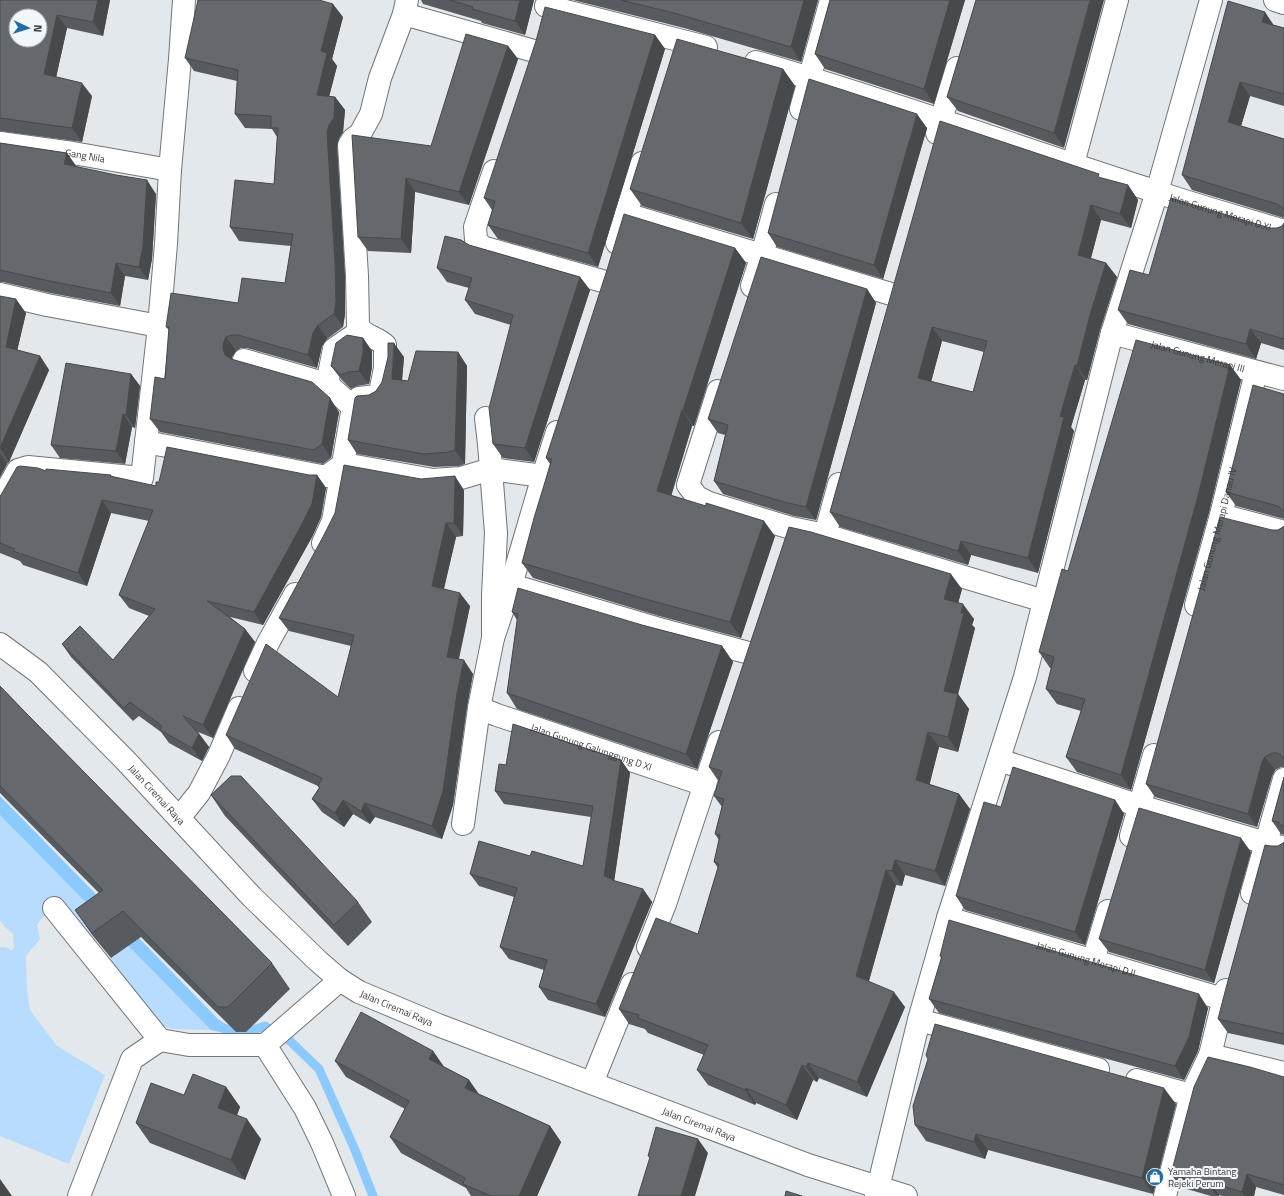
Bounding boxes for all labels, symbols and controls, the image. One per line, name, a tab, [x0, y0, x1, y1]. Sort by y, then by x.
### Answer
north arrow	[8, 8, 48, 48]
text: N	[30, 24, 46, 33]
street label: Gang Nila	[64, 145, 106, 166]
street label: Jalan Gunung Merapi D.XI	[1167, 190, 1273, 235]
street label: Jalan Gunung Merapi III	[1149, 337, 1246, 376]
street label: Jalan Gunung Merapi Danau IV	[1193, 465, 1240, 592]
street label: Jalan Gunung Galunggung D XI	[529, 720, 654, 775]
street label: Jalan Ciremai Raya	[125, 761, 189, 828]
street label: Jalan Gunung Merapi D.II	[1035, 937, 1137, 981]
street label: Jalan Ciremai Raya	[358, 986, 435, 1030]
street label: Jalan Ciremai Raya	[660, 1104, 738, 1145]
place label: Yamaha Bintang Rejeki Perum	[1168, 1164, 1236, 1191]
shop icon: Yamaha Bintang Rejeki Perum	[1145, 1167, 1165, 1187]

